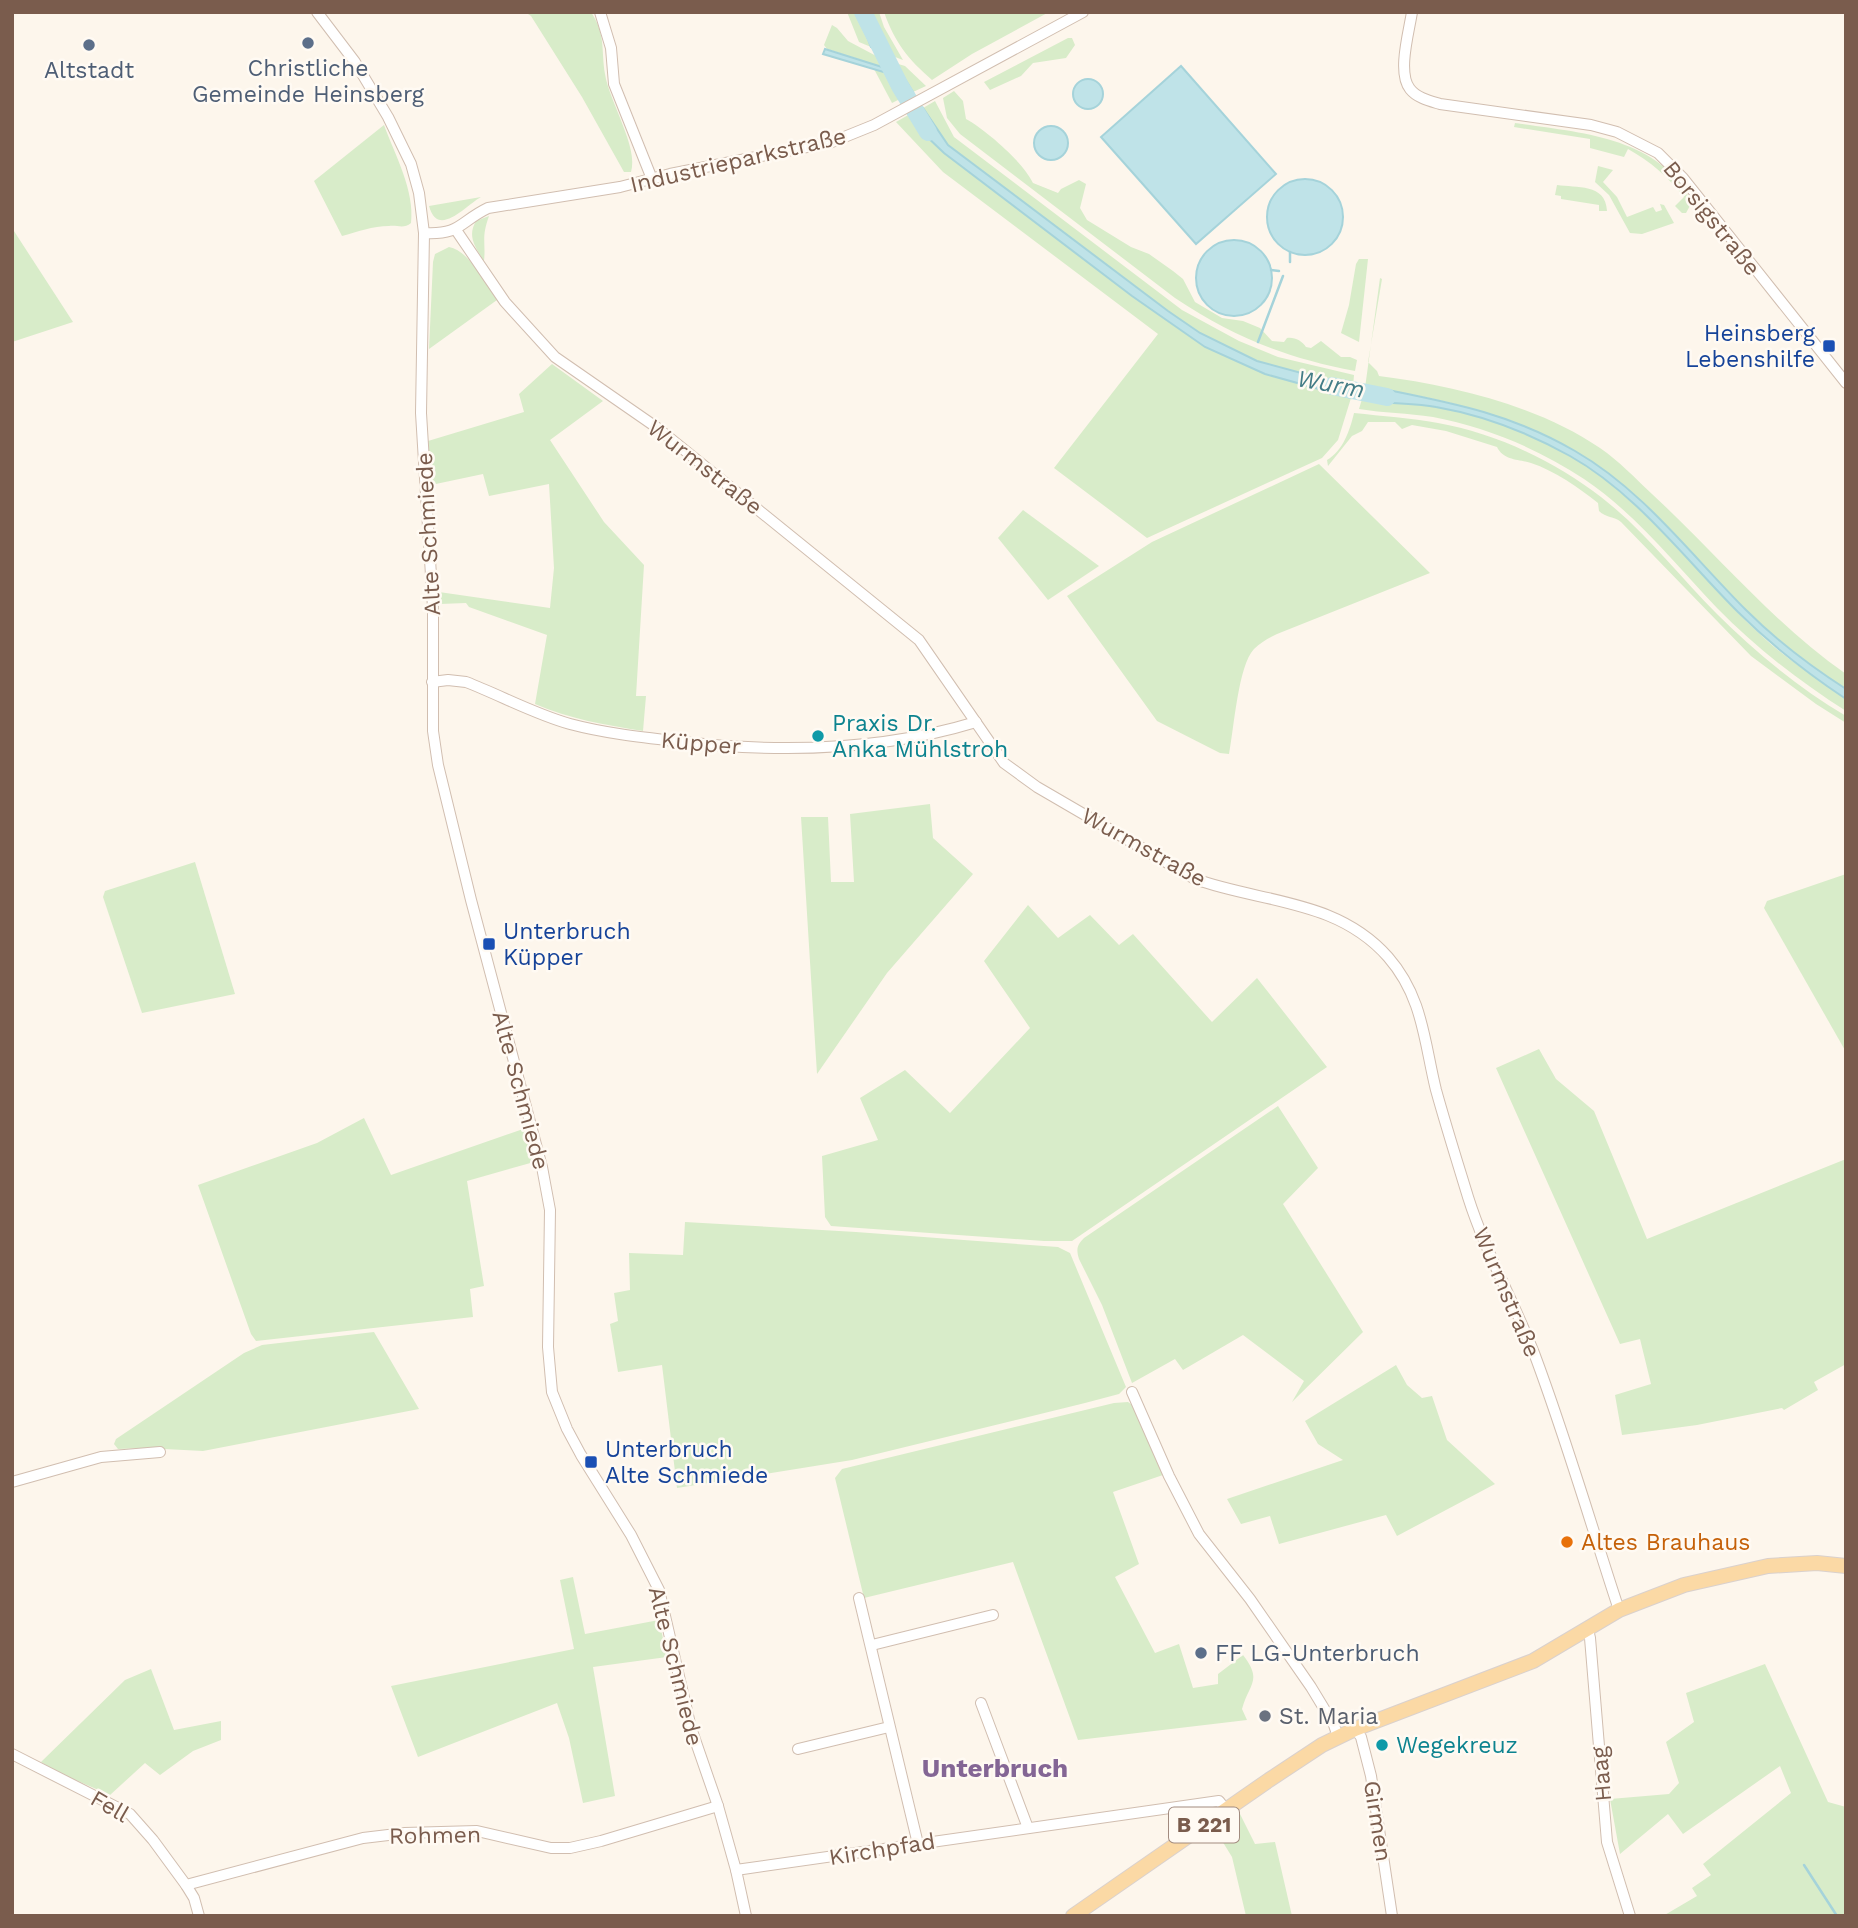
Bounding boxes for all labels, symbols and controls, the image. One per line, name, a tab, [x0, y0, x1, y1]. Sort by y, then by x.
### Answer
marker: Christliche Gemeinde Heinsberg	[300, 35, 316, 51]
marker: Altstadt	[81, 37, 97, 53]
place label: Christliche Gemeinde Heinsberg	[192, 55, 425, 108]
place label: Altstadt	[44, 57, 134, 84]
street label: Industrieparkstraße	[627, 122, 849, 198]
street label: Borsigstraße	[1657, 156, 1766, 281]
place label: Heinsberg Lebenshilfe	[1685, 320, 1816, 373]
marker: Heinsberg Lebenshilfe	[1821, 338, 1837, 354]
water label: Wurm	[1295, 364, 1367, 404]
street label: Wurmstraße	[642, 414, 768, 521]
street label: Alte Schmiede	[411, 452, 446, 616]
place label: Praxis Dr. Anka Mühlstroh	[832, 710, 1008, 763]
street label: Küpper	[660, 727, 742, 760]
marker: Praxis Dr. Anka Mühlstroh	[810, 728, 826, 744]
street label: Wurmstraße	[1077, 802, 1211, 893]
place label: Unterbruch Küpper	[503, 918, 631, 971]
marker: Unterbruch Küpper	[481, 936, 497, 952]
street label: Alte Schmiede	[486, 1008, 555, 1173]
street label: Wurmstraße	[1467, 1223, 1546, 1361]
place label: Unterbruch Alte Schmiede	[605, 1436, 768, 1489]
marker: Unterbruch Alte Schmiede	[583, 1454, 599, 1470]
place label: Altes Brauhaus	[1581, 1529, 1751, 1556]
marker: Altes Brauhaus	[1559, 1534, 1575, 1550]
street label: Alte Schmiede	[643, 1584, 708, 1749]
place label: FF LG-Unterbruch	[1215, 1640, 1420, 1667]
marker: FF LG-Unterbruch	[1193, 1645, 1209, 1661]
place label: St. Maria	[1279, 1703, 1378, 1730]
marker: St. Maria	[1257, 1708, 1273, 1724]
place label: Wegekreuz	[1396, 1732, 1518, 1759]
marker: Wegekreuz	[1374, 1737, 1390, 1753]
street label: Haag	[1586, 1745, 1617, 1803]
district label: Unterbruch	[922, 1753, 1068, 1783]
street label: Girmen	[1358, 1779, 1397, 1863]
street label: Fell	[86, 1785, 134, 1828]
road number: B 221	[1169, 1808, 1239, 1842]
street label: Rohmen	[389, 1821, 481, 1850]
street label: Kirchpfad	[827, 1828, 937, 1871]

